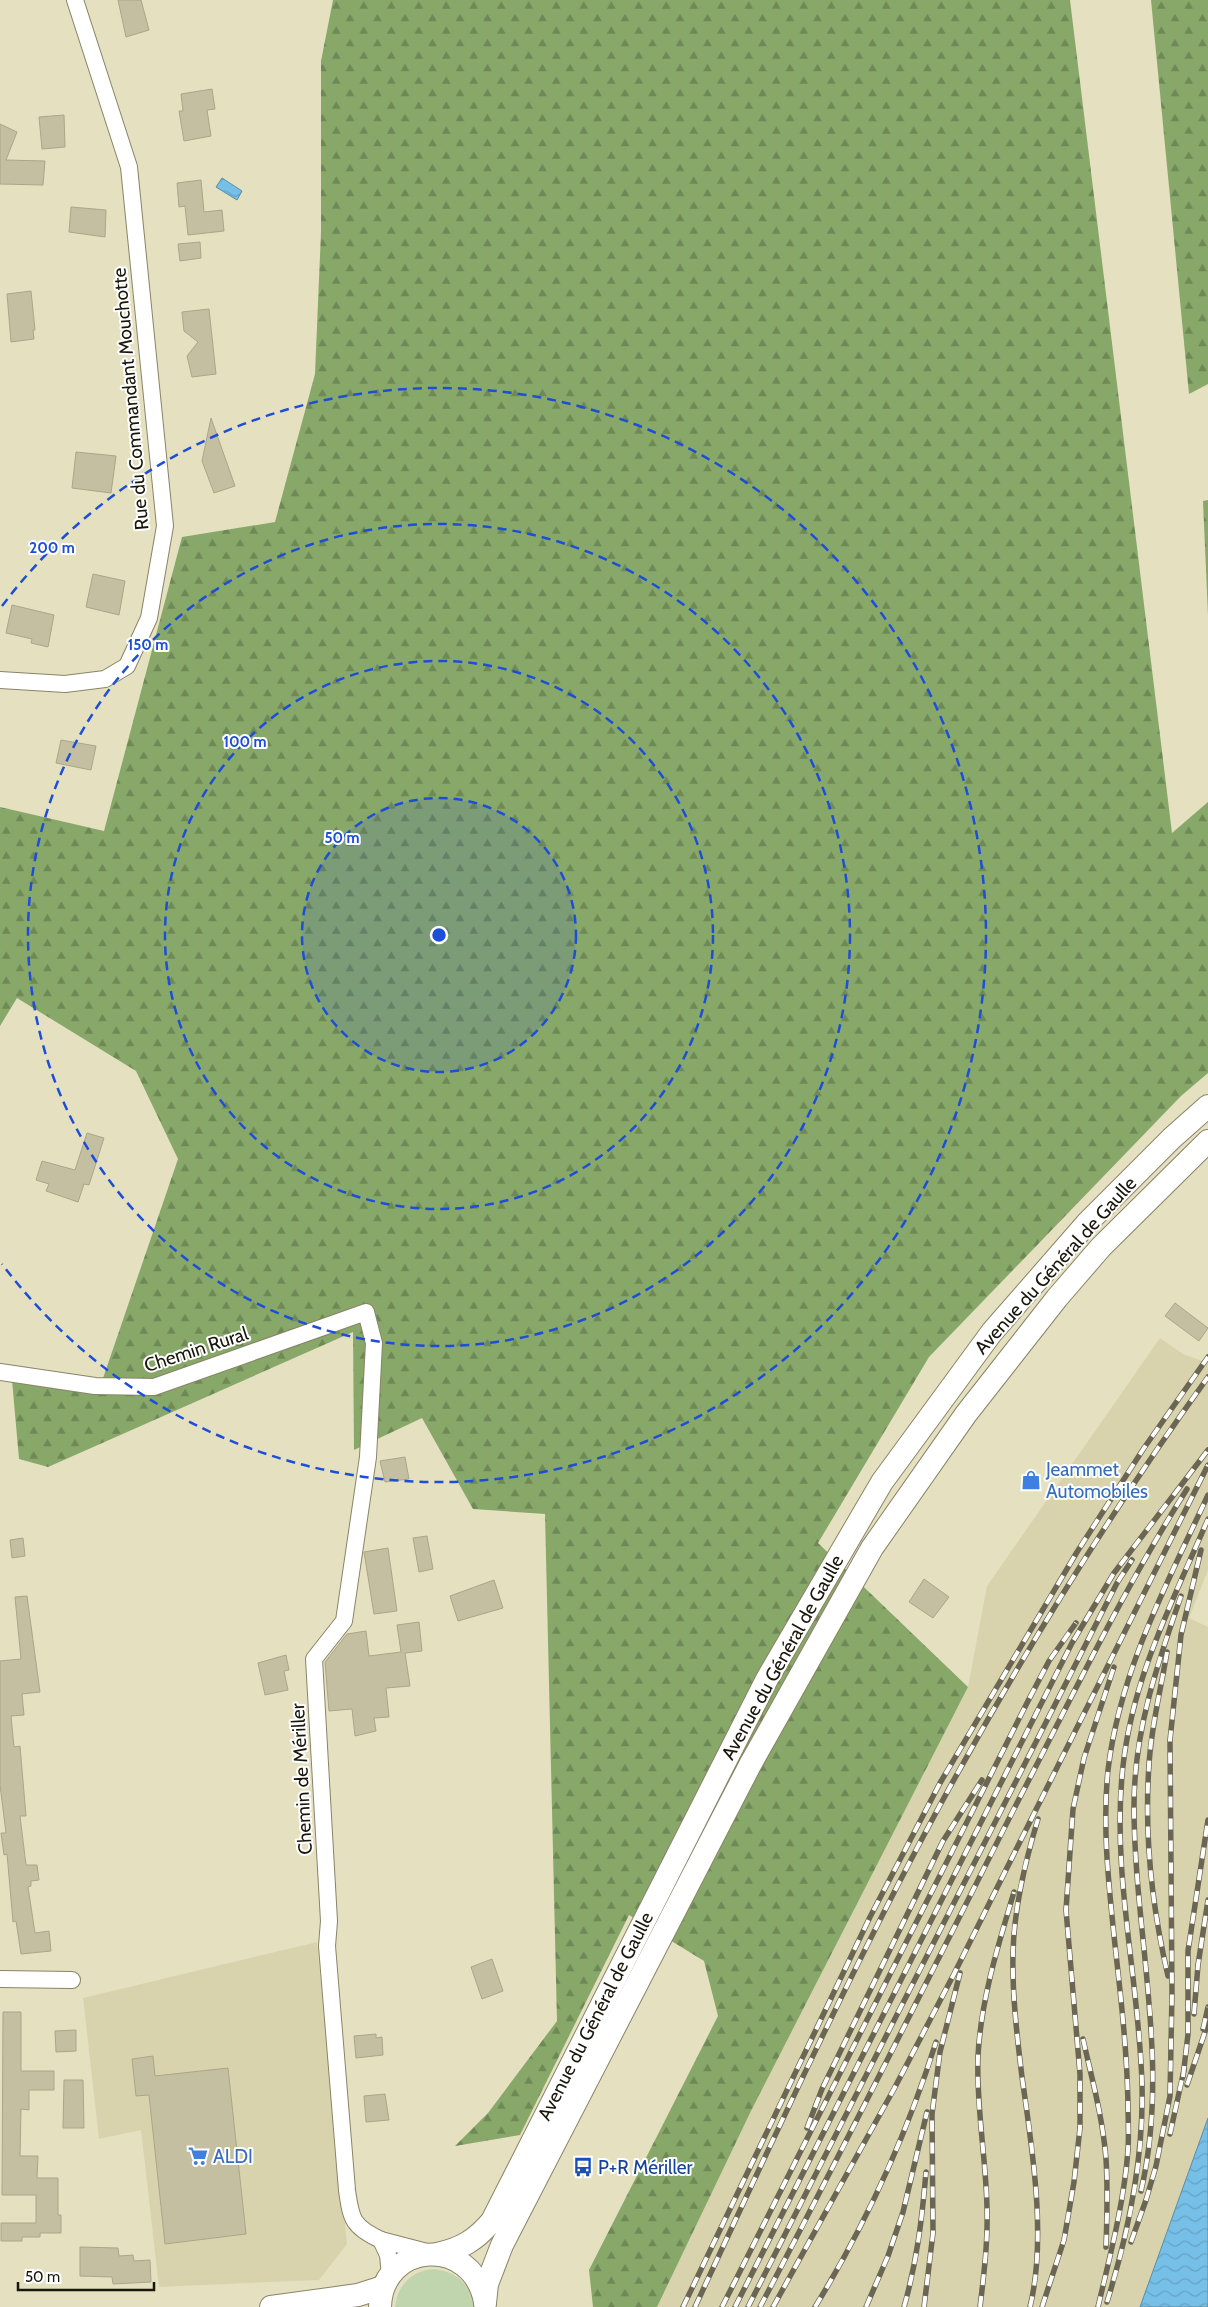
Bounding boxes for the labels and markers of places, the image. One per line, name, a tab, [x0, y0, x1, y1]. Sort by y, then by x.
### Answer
centre of rings	[430, 926, 448, 944]
place label: Jeammet Automobiles	[1045, 1458, 1148, 1503]
shop icon: Jeammet Automobiles	[1020, 1469, 1042, 1491]
supermarket icon: ALDI	[187, 2145, 209, 2167]
place label: ALDI	[213, 2145, 253, 2168]
bus stop icon: P+R Mériller	[572, 2156, 594, 2178]
place label: P+R Mériller	[598, 2156, 693, 2179]

